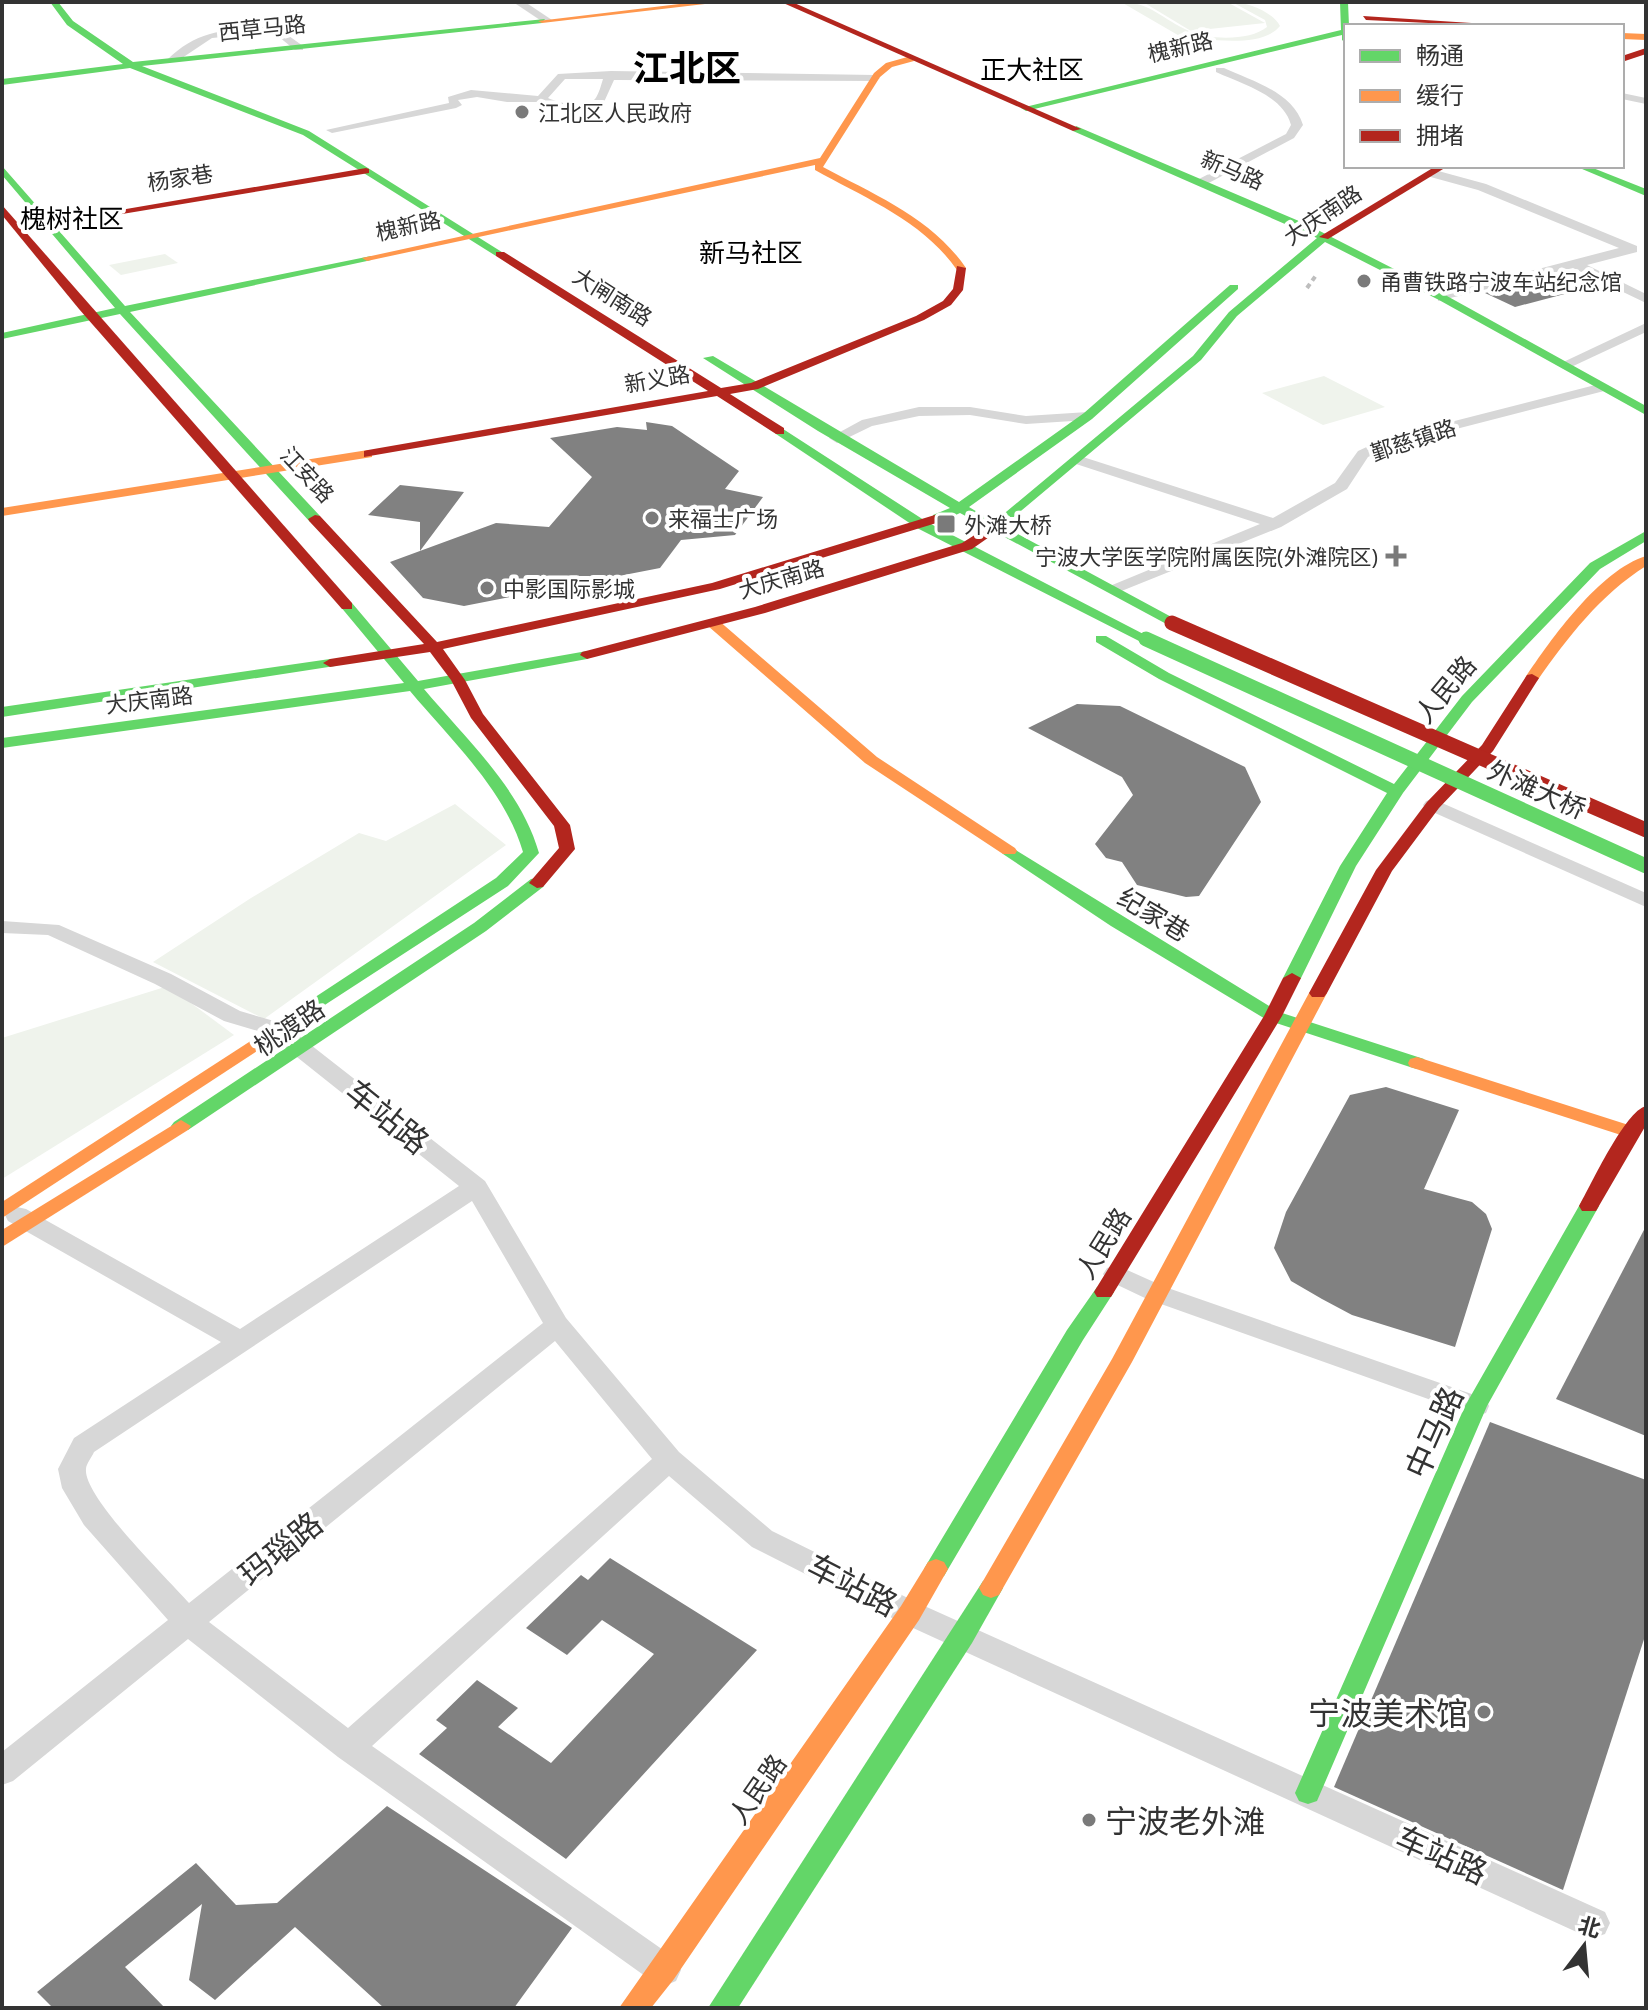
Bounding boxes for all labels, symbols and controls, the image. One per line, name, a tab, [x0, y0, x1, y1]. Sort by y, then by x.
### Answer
street label: 西草马路	[217, 7, 307, 47]
street label: 槐新路	[1144, 24, 1216, 68]
legend	[1344, 24, 1624, 168]
text: 畅通	[1416, 38, 1464, 71]
district label: 江北区	[633, 43, 741, 92]
district label: 正大社区	[980, 51, 1084, 87]
text: 缓行	[1416, 78, 1464, 111]
place label: 江北区人民政府	[538, 97, 692, 127]
marker: 江北区人民政府	[513, 103, 531, 121]
text: 拥堵	[1416, 118, 1464, 151]
street label: 新马路	[1197, 142, 1269, 196]
street label: 杨家巷	[145, 157, 215, 197]
street label: 大庆南路	[1277, 177, 1367, 251]
district label: 槐树社区	[20, 200, 124, 236]
street label: 槐新路	[373, 203, 443, 247]
district label: 新马社区	[699, 234, 803, 270]
street label: 大闸南路	[568, 260, 658, 332]
place label: 甬曹铁路宁波车站纪念馆	[1380, 266, 1622, 296]
marker: 甬曹铁路宁波车站纪念馆	[1355, 272, 1373, 290]
street label: 新义路	[622, 357, 692, 399]
street label: 鄞慈镇路	[1367, 411, 1459, 467]
street label: 江安路	[275, 440, 341, 508]
place label: 来福士广场	[668, 503, 778, 533]
marker: 来福士广场	[643, 509, 661, 527]
place label: 外滩大桥	[964, 509, 1052, 539]
marker: 外滩大桥	[935, 513, 957, 535]
place label: 宁波大学医学院附属医院(外滩院区)	[1035, 541, 1378, 571]
marker: 宁波大学医学院附属医院(外滩院区)	[1385, 545, 1407, 567]
street label: 大庆南路	[735, 551, 827, 605]
place label: 中影国际影城	[503, 573, 635, 603]
marker: 中影国际影城	[478, 579, 496, 597]
street label: 人民路	[1406, 648, 1484, 730]
street label: 大庆南路	[103, 679, 195, 719]
street label: 外滩大桥	[1482, 751, 1592, 827]
street label: 纪家巷	[1111, 878, 1197, 950]
street label: 桃渡路	[247, 990, 331, 1064]
street label: 车站路	[337, 1069, 439, 1163]
street label: 人民路	[1067, 1200, 1139, 1286]
street label: 中马路	[1394, 1379, 1472, 1485]
street label: 玛瑙路	[229, 1501, 331, 1595]
street label: 车站路	[800, 1543, 906, 1625]
place label: 宁波美术馆	[1308, 1691, 1468, 1734]
marker: 宁波美术馆	[1475, 1703, 1493, 1721]
street label: 人民路	[720, 1747, 794, 1831]
place label: 宁波老外滩	[1105, 1799, 1265, 1842]
marker: 宁波老外滩	[1080, 1811, 1098, 1829]
street label: 车站路	[1389, 1815, 1495, 1893]
north arrow	[1544, 1906, 1624, 1986]
text: 北	[1575, 1908, 1605, 1943]

